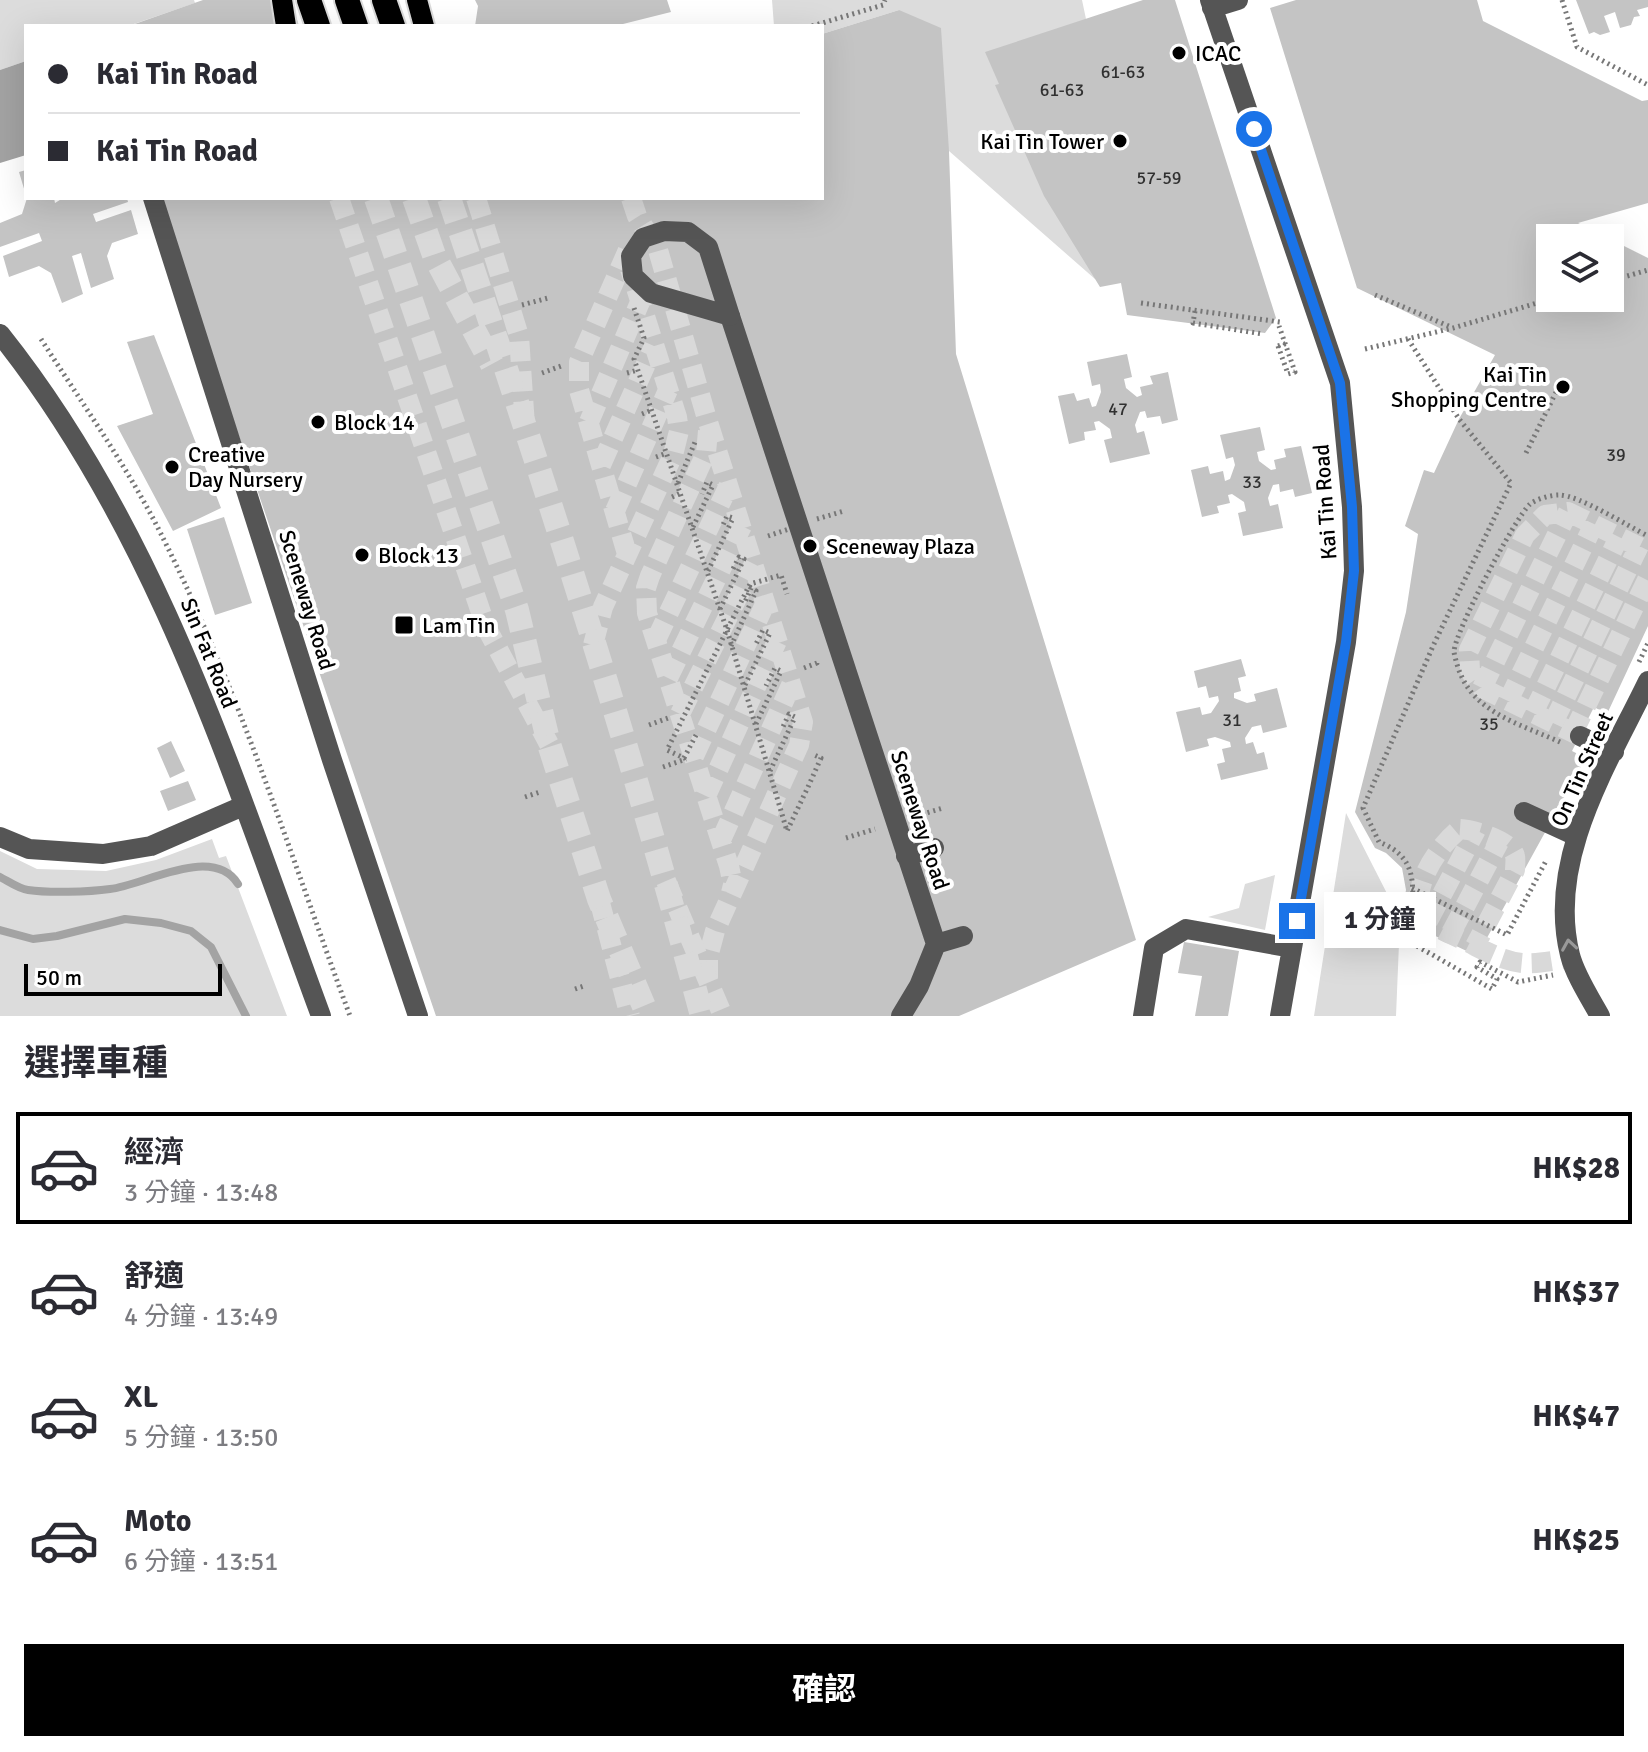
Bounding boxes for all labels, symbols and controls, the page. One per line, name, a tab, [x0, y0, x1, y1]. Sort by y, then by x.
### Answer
place label: ICAC	[1195, 40, 1241, 67]
marker: ICAC	[1170, 44, 1188, 62]
text: Kai Tin Road	[96, 56, 258, 93]
house number: 61-63	[1101, 61, 1145, 83]
house number: 61-63	[1040, 79, 1084, 101]
route start	[1236, 111, 1272, 147]
place label: Kai Tin Tower	[980, 128, 1104, 155]
marker: Kai Tin Tower	[1111, 132, 1129, 150]
text: Kai Tin Road	[96, 133, 258, 170]
house number: 57-59	[1136, 167, 1182, 189]
map controls	[1536, 224, 1624, 312]
button: layers	[1536, 224, 1624, 312]
place label: Kai Tin Shopping Centre	[1391, 361, 1547, 413]
marker: Kai Tin Shopping Centre	[1554, 378, 1572, 396]
house number: 47	[1108, 398, 1128, 420]
place label: Block 14	[334, 409, 415, 436]
marker: Block 14	[309, 413, 327, 431]
place label: Creative Day Nursery	[188, 441, 303, 493]
street label: Kai Tin Road	[1307, 443, 1343, 561]
house number: 39	[1606, 444, 1626, 466]
marker: Creative Day Nursery	[163, 458, 181, 476]
house number: 33	[1242, 471, 1262, 493]
street label: Sceneway Road	[273, 527, 341, 673]
place label: Sceneway Plaza	[826, 533, 975, 560]
marker: Sceneway Plaza	[801, 537, 819, 555]
place label: Block 13	[378, 542, 459, 569]
marker: Block 13	[353, 546, 371, 564]
street label: Sin Fat Road	[175, 594, 243, 712]
place label: Lam Tin	[422, 612, 496, 639]
marker: Lam Tin	[393, 614, 415, 636]
street label: On Tin Street	[1545, 707, 1619, 830]
house number: 31	[1222, 709, 1242, 731]
house number: 35	[1479, 713, 1499, 735]
street label: Sceneway Road	[885, 747, 955, 893]
callout: 1 分鐘	[1325, 893, 1437, 949]
route end	[1279, 903, 1315, 939]
text: 1 分鐘	[1344, 904, 1416, 936]
one-way arrow	[1561, 938, 1578, 952]
scale bar	[24, 960, 222, 996]
text: 50 m	[36, 964, 82, 991]
text: 選擇車種	[24, 1041, 168, 1086]
icon: car	[28, 1132, 100, 1204]
text: 經濟	[124, 1134, 184, 1171]
text: HK$28	[1532, 1150, 1620, 1187]
text: 3 分鐘 · 13:48	[124, 1177, 278, 1209]
icon: car	[28, 1256, 100, 1328]
text: 舒適	[124, 1258, 184, 1295]
text: HK$37	[1532, 1274, 1620, 1311]
text: 4 分鐘 · 13:49	[124, 1301, 278, 1333]
text: XL	[124, 1379, 158, 1416]
icon: car	[28, 1380, 100, 1452]
text: HK$47	[1532, 1398, 1620, 1435]
text: 5 分鐘 · 13:50	[124, 1422, 278, 1454]
text: Moto	[124, 1503, 191, 1540]
icon: car	[28, 1504, 100, 1576]
text: HK$25	[1532, 1522, 1620, 1559]
text: 6 分鐘 · 13:51	[124, 1546, 278, 1578]
button: 確認	[24, 1644, 1624, 1736]

